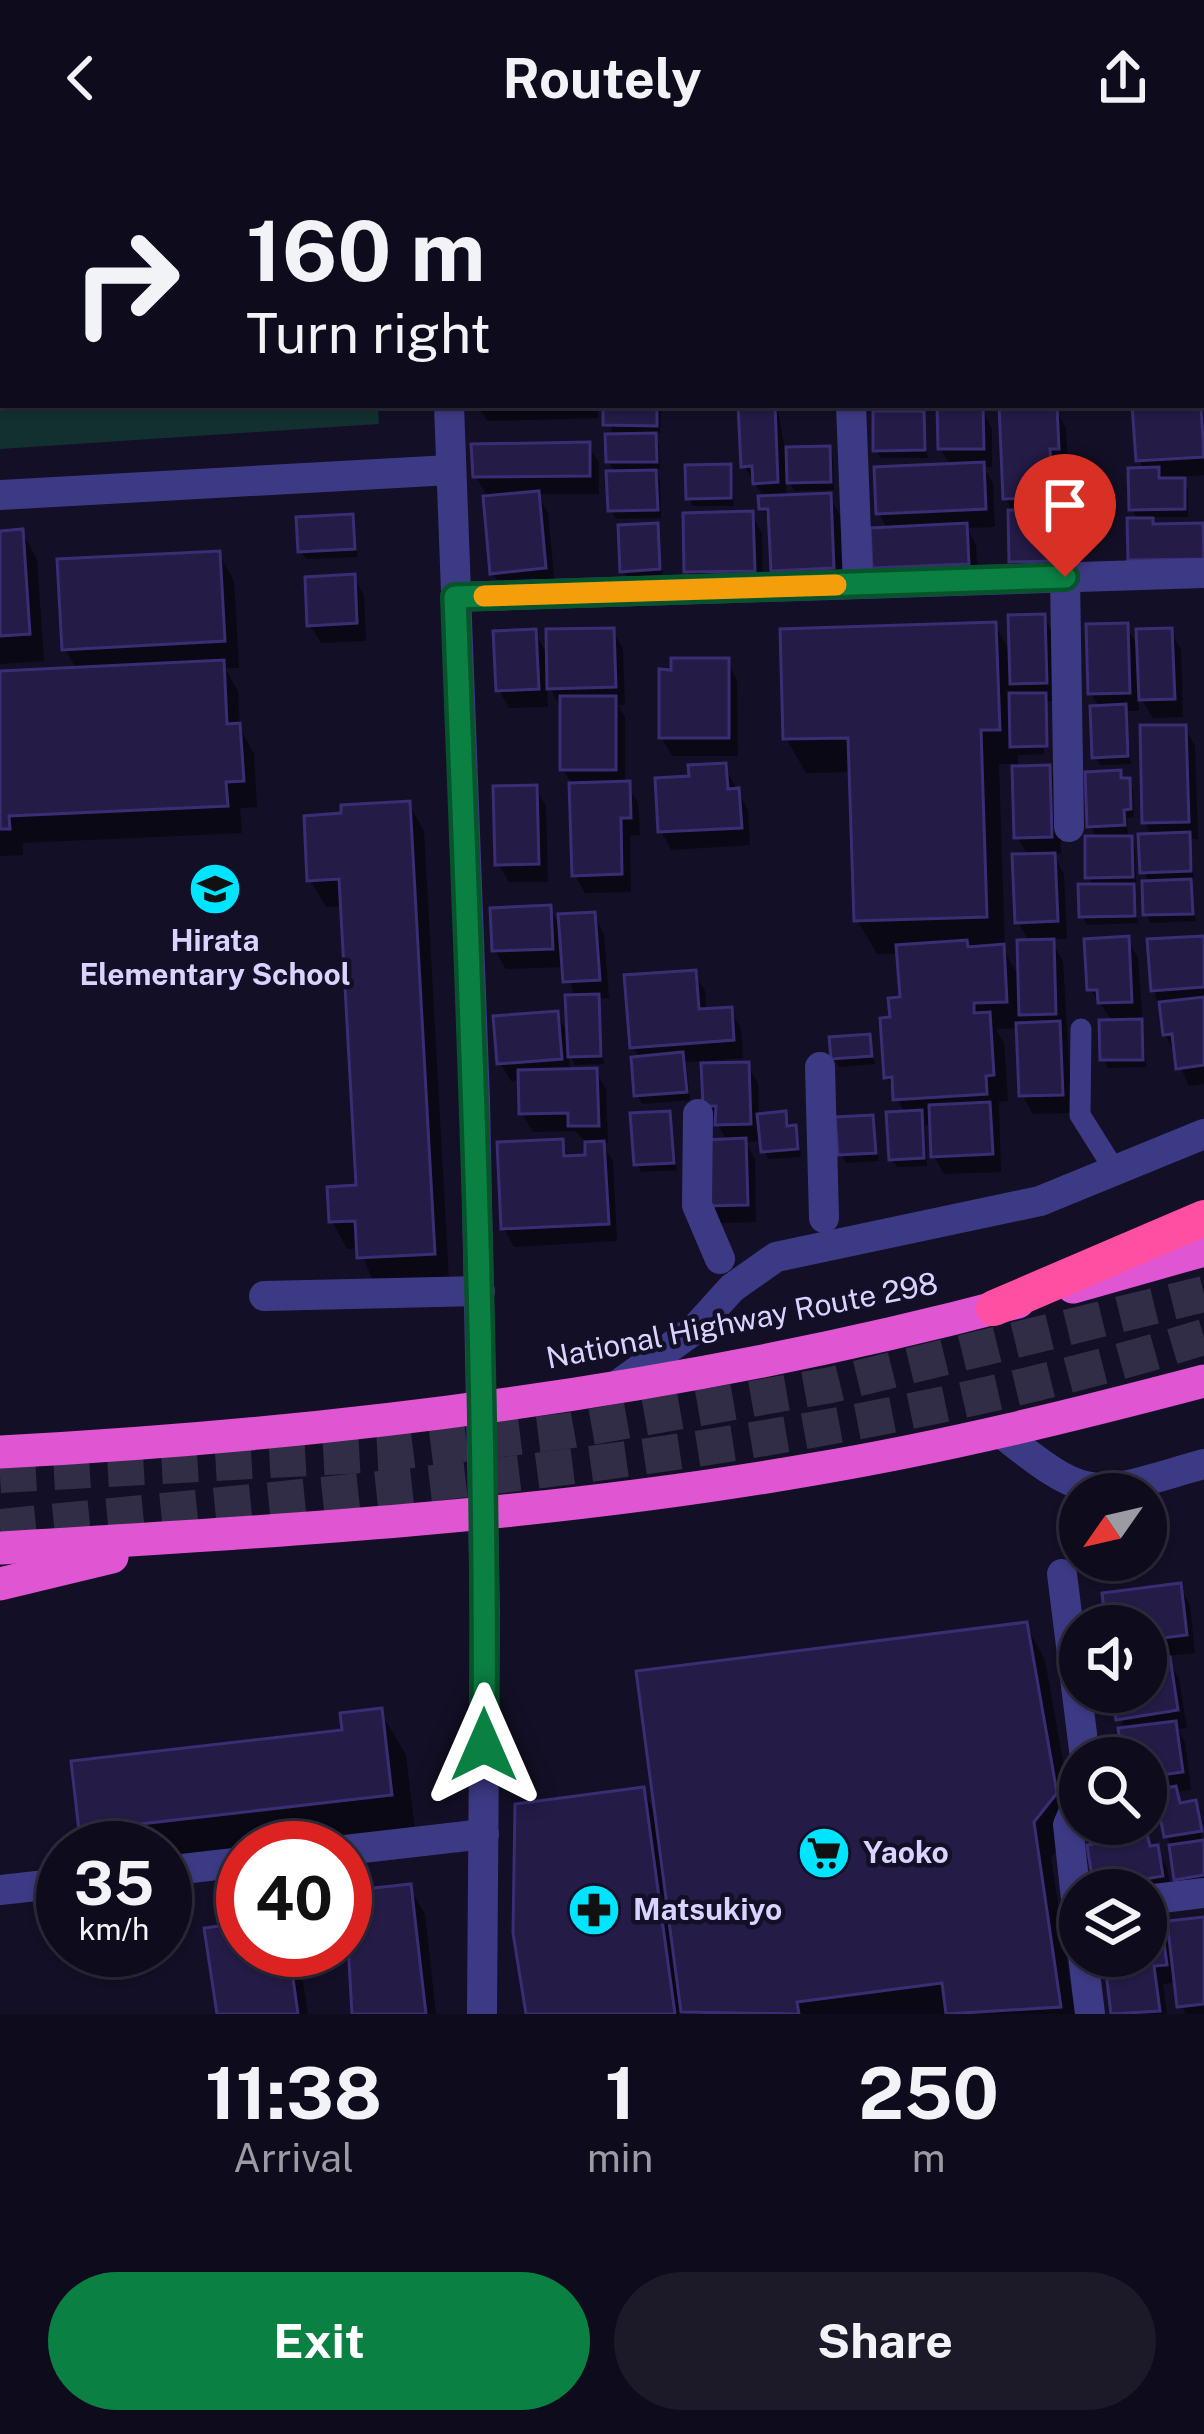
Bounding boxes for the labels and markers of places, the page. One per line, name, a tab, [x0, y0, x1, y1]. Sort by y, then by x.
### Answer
pin	[1014, 454, 1116, 577]
school or university icon: Hirata Elementary School	[187, 861, 243, 917]
place label: Hirata Elementary School	[79, 922, 351, 992]
supermarket icon: Yaoko	[796, 1825, 852, 1881]
place label: Yaoko	[863, 1834, 949, 1870]
pharmacy icon: Matsukiyo	[566, 1882, 622, 1938]
place label: Matsukiyo	[633, 1891, 782, 1927]

